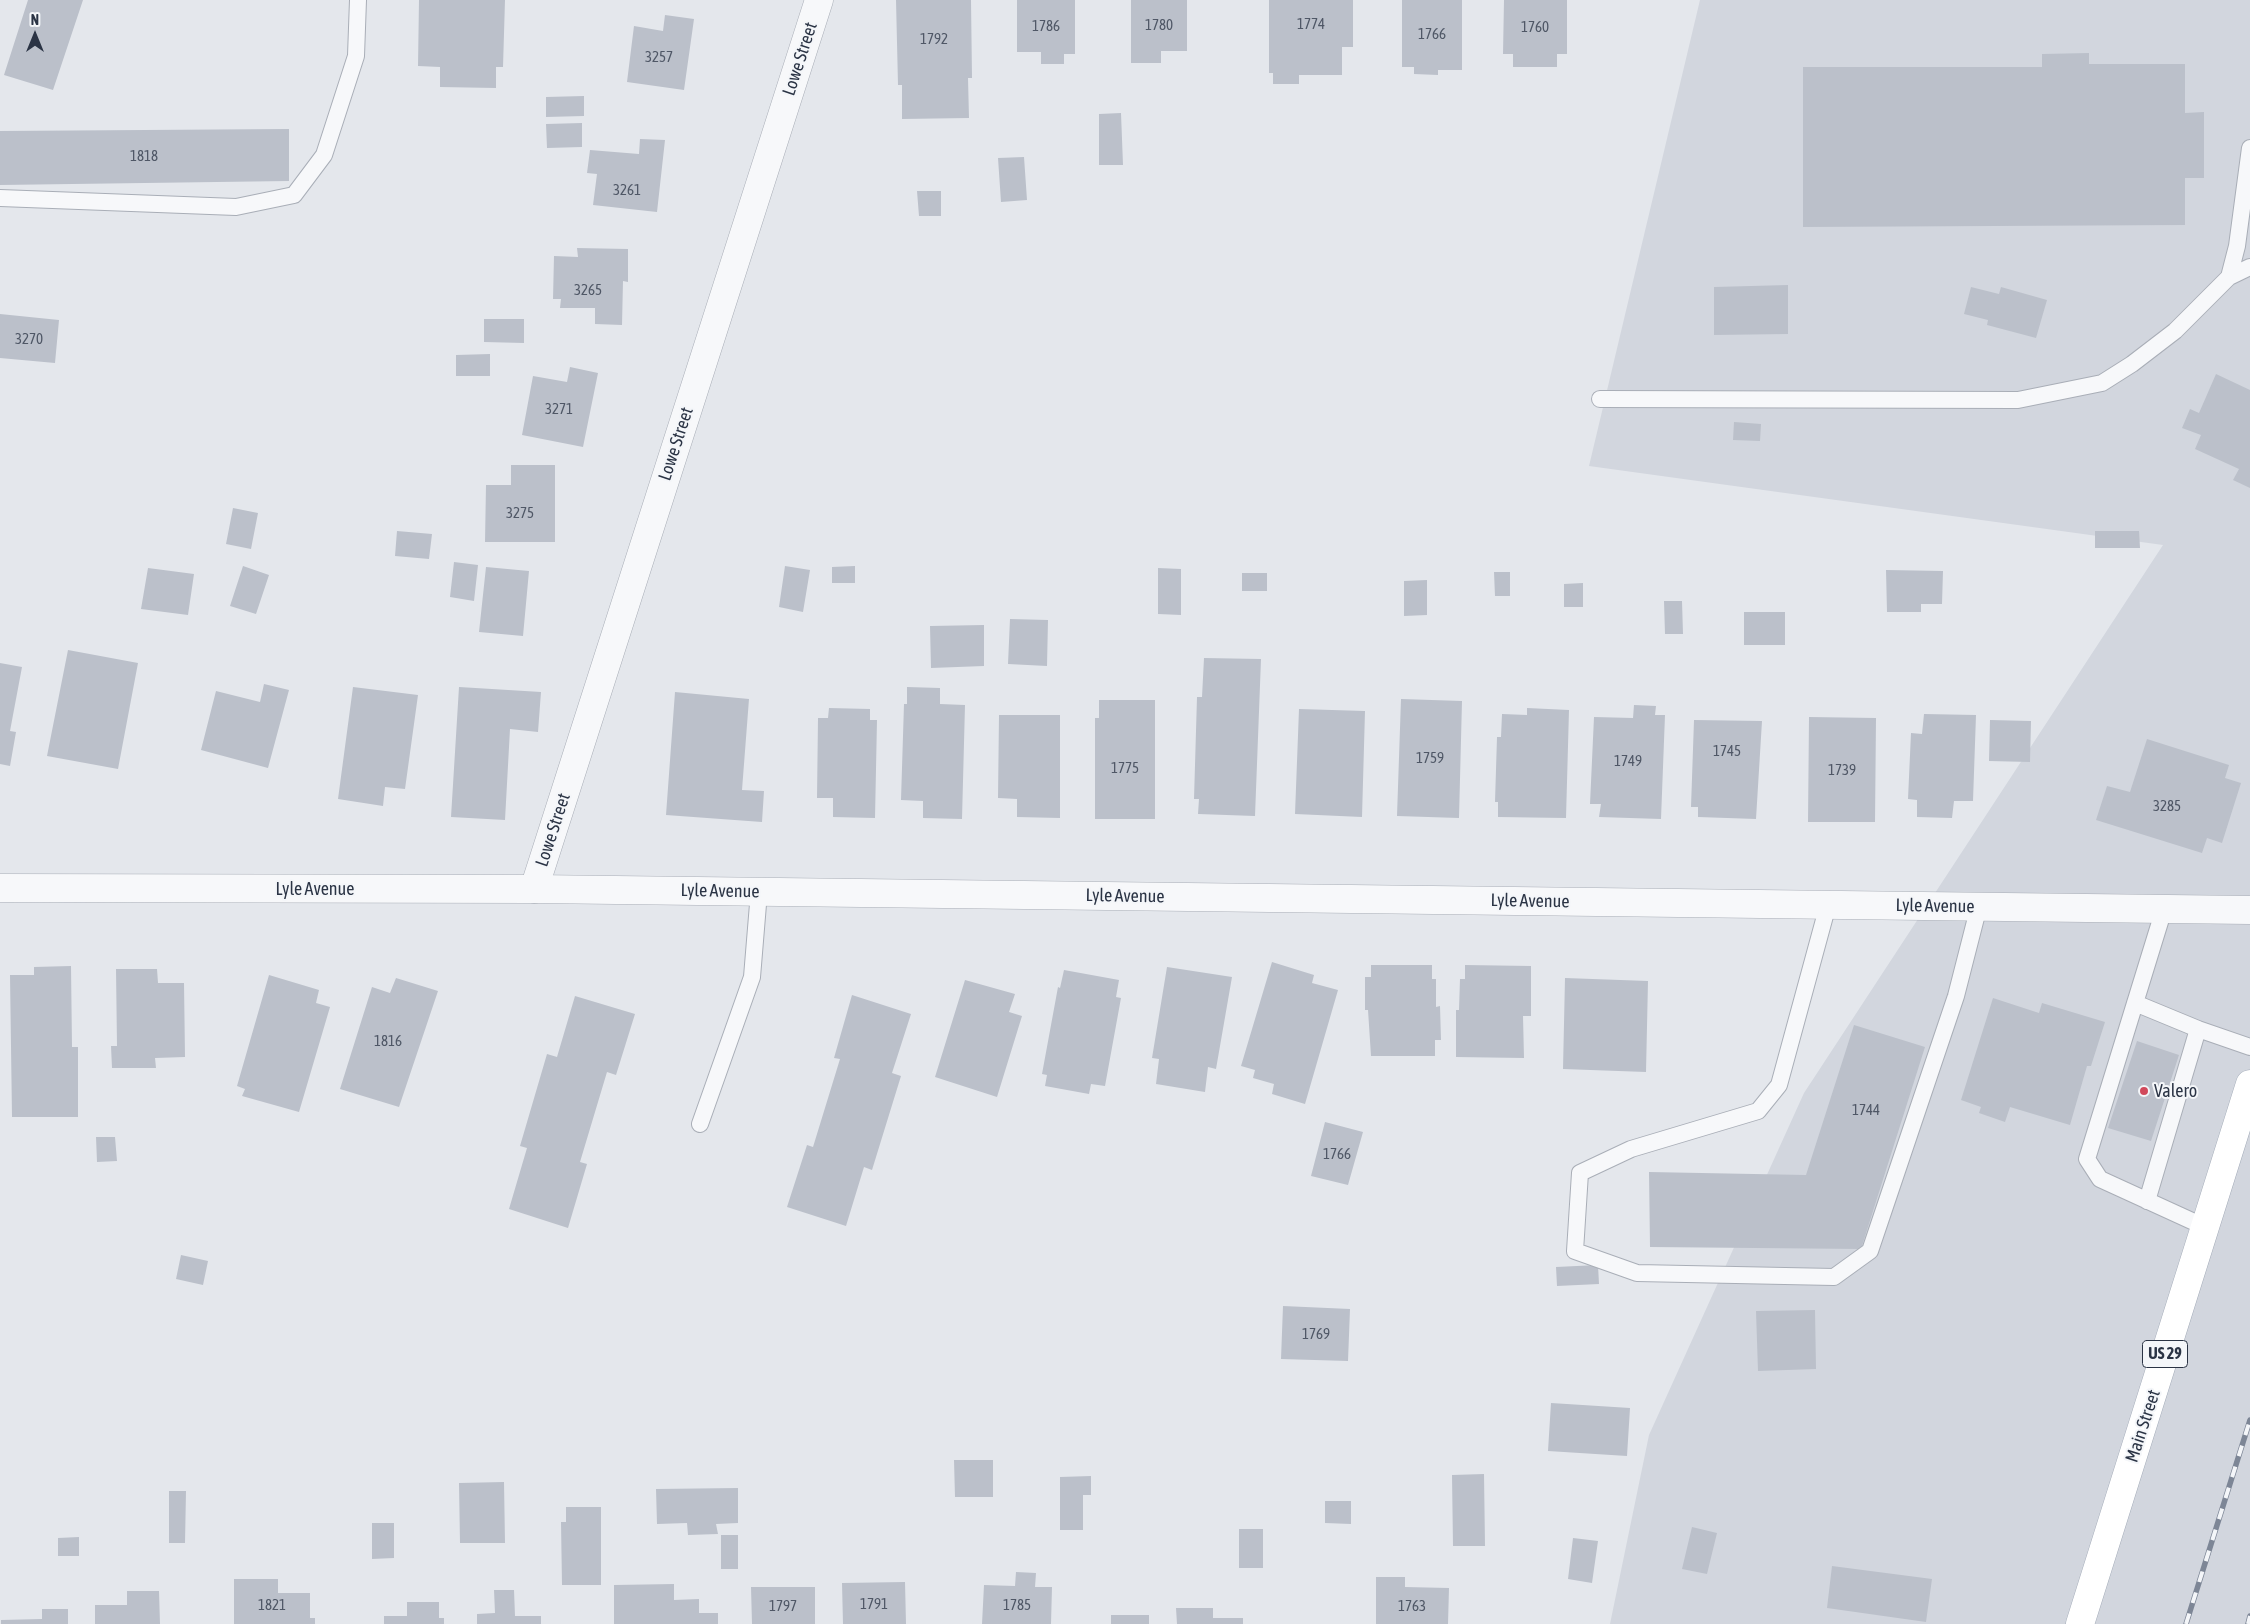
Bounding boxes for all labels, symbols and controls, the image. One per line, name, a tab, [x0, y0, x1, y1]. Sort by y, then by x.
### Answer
north arrow	[10, 10, 60, 60]
text: N	[31, 12, 39, 28]
house number: 1774	[1297, 15, 1325, 33]
house number: 1780	[1145, 16, 1173, 34]
house number: 1786	[1032, 17, 1060, 35]
house number: 1760	[1521, 18, 1549, 36]
street label: Lowe Street	[778, 20, 822, 98]
house number: 1766	[1418, 25, 1446, 43]
house number: 1792	[920, 30, 948, 48]
house number: 3257	[645, 48, 673, 66]
house number: 1818	[130, 147, 158, 165]
house number: 3261	[613, 181, 641, 199]
house number: 3265	[574, 281, 602, 299]
house number: 3270	[15, 330, 43, 348]
house number: 3271	[545, 400, 573, 418]
street label: Lowe Street	[654, 405, 698, 483]
house number: 3275	[506, 504, 534, 522]
house number: 1745	[1713, 742, 1741, 760]
house number: 1759	[1416, 749, 1444, 767]
house number: 1749	[1614, 752, 1642, 770]
house number: 1775	[1111, 759, 1139, 777]
house number: 1739	[1828, 761, 1856, 779]
street label: Lowe Street	[531, 791, 575, 869]
house number: 3285	[2153, 797, 2181, 815]
street label: Lyle Avenue	[276, 878, 354, 900]
street label: Lyle Avenue	[680, 880, 760, 902]
street label: Lyle Avenue	[1085, 885, 1165, 907]
street label: Lyle Avenue	[1490, 890, 1570, 912]
street label: Lyle Avenue	[1895, 895, 1975, 917]
house number: 1816	[374, 1032, 402, 1050]
place label: Valero	[2154, 1080, 2197, 1102]
marker: Valero	[2138, 1085, 2150, 1097]
house number: 1744	[1852, 1101, 1880, 1119]
house number: 1766	[1323, 1145, 1351, 1163]
house number: 1769	[1302, 1325, 1330, 1343]
road number: US 29	[2142, 1340, 2188, 1368]
street label: Main Street	[2121, 1387, 2165, 1465]
house number: 1791	[860, 1595, 888, 1613]
house number: 1821	[258, 1596, 286, 1614]
house number: 1785	[1003, 1596, 1031, 1614]
house number: 1797	[769, 1597, 797, 1615]
house number: 1763	[1398, 1597, 1426, 1615]

